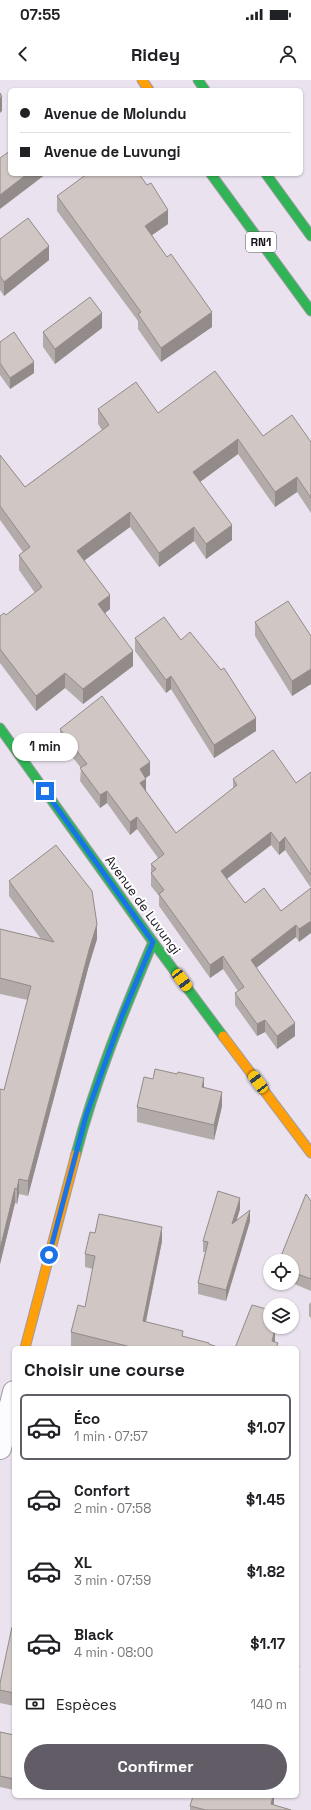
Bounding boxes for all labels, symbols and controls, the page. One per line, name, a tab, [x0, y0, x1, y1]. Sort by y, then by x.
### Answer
text: 07:55	[20, 5, 60, 24]
icon: back	[12, 43, 34, 65]
text: Ridey	[131, 43, 180, 66]
icon: person	[277, 43, 299, 65]
text: Avenue de Molundu	[44, 104, 187, 123]
text: Avenue de Luvungi	[44, 142, 181, 161]
road number: RN1	[246, 232, 276, 252]
callout: 1 min	[12, 733, 78, 761]
text: 1 min	[29, 738, 61, 755]
route end	[36, 782, 54, 800]
street label: Avenue de Luvungi	[101, 852, 185, 958]
car	[170, 967, 194, 993]
car	[246, 1069, 270, 1095]
route start	[40, 1246, 58, 1264]
map controls	[263, 1254, 299, 1334]
button: locate	[263, 1254, 299, 1290]
button: layers	[263, 1298, 299, 1334]
text: Choisir une course	[24, 1358, 185, 1381]
icon: car	[26, 1409, 62, 1445]
text: Éco	[74, 1409, 100, 1428]
text: $1.07	[247, 1418, 285, 1437]
text: 1 min · 07:57	[74, 1428, 148, 1445]
icon: car	[26, 1481, 62, 1517]
text: Confort	[74, 1481, 130, 1500]
text: $1.45	[246, 1490, 285, 1509]
text: 2 min · 07:58	[74, 1500, 151, 1517]
icon: car	[26, 1553, 62, 1589]
text: XL	[74, 1553, 92, 1572]
text: $1.82	[247, 1562, 285, 1581]
text: 3 min · 07:59	[74, 1572, 151, 1589]
icon: car	[26, 1625, 62, 1661]
text: Black	[74, 1625, 114, 1644]
text: $1.17	[250, 1634, 285, 1653]
text: 4 min · 08:00	[74, 1644, 153, 1661]
icon: cash	[24, 1693, 46, 1715]
text: Espèces	[56, 1695, 117, 1714]
text: 140 m	[251, 1696, 287, 1713]
button: Confirmer	[24, 1744, 287, 1790]

